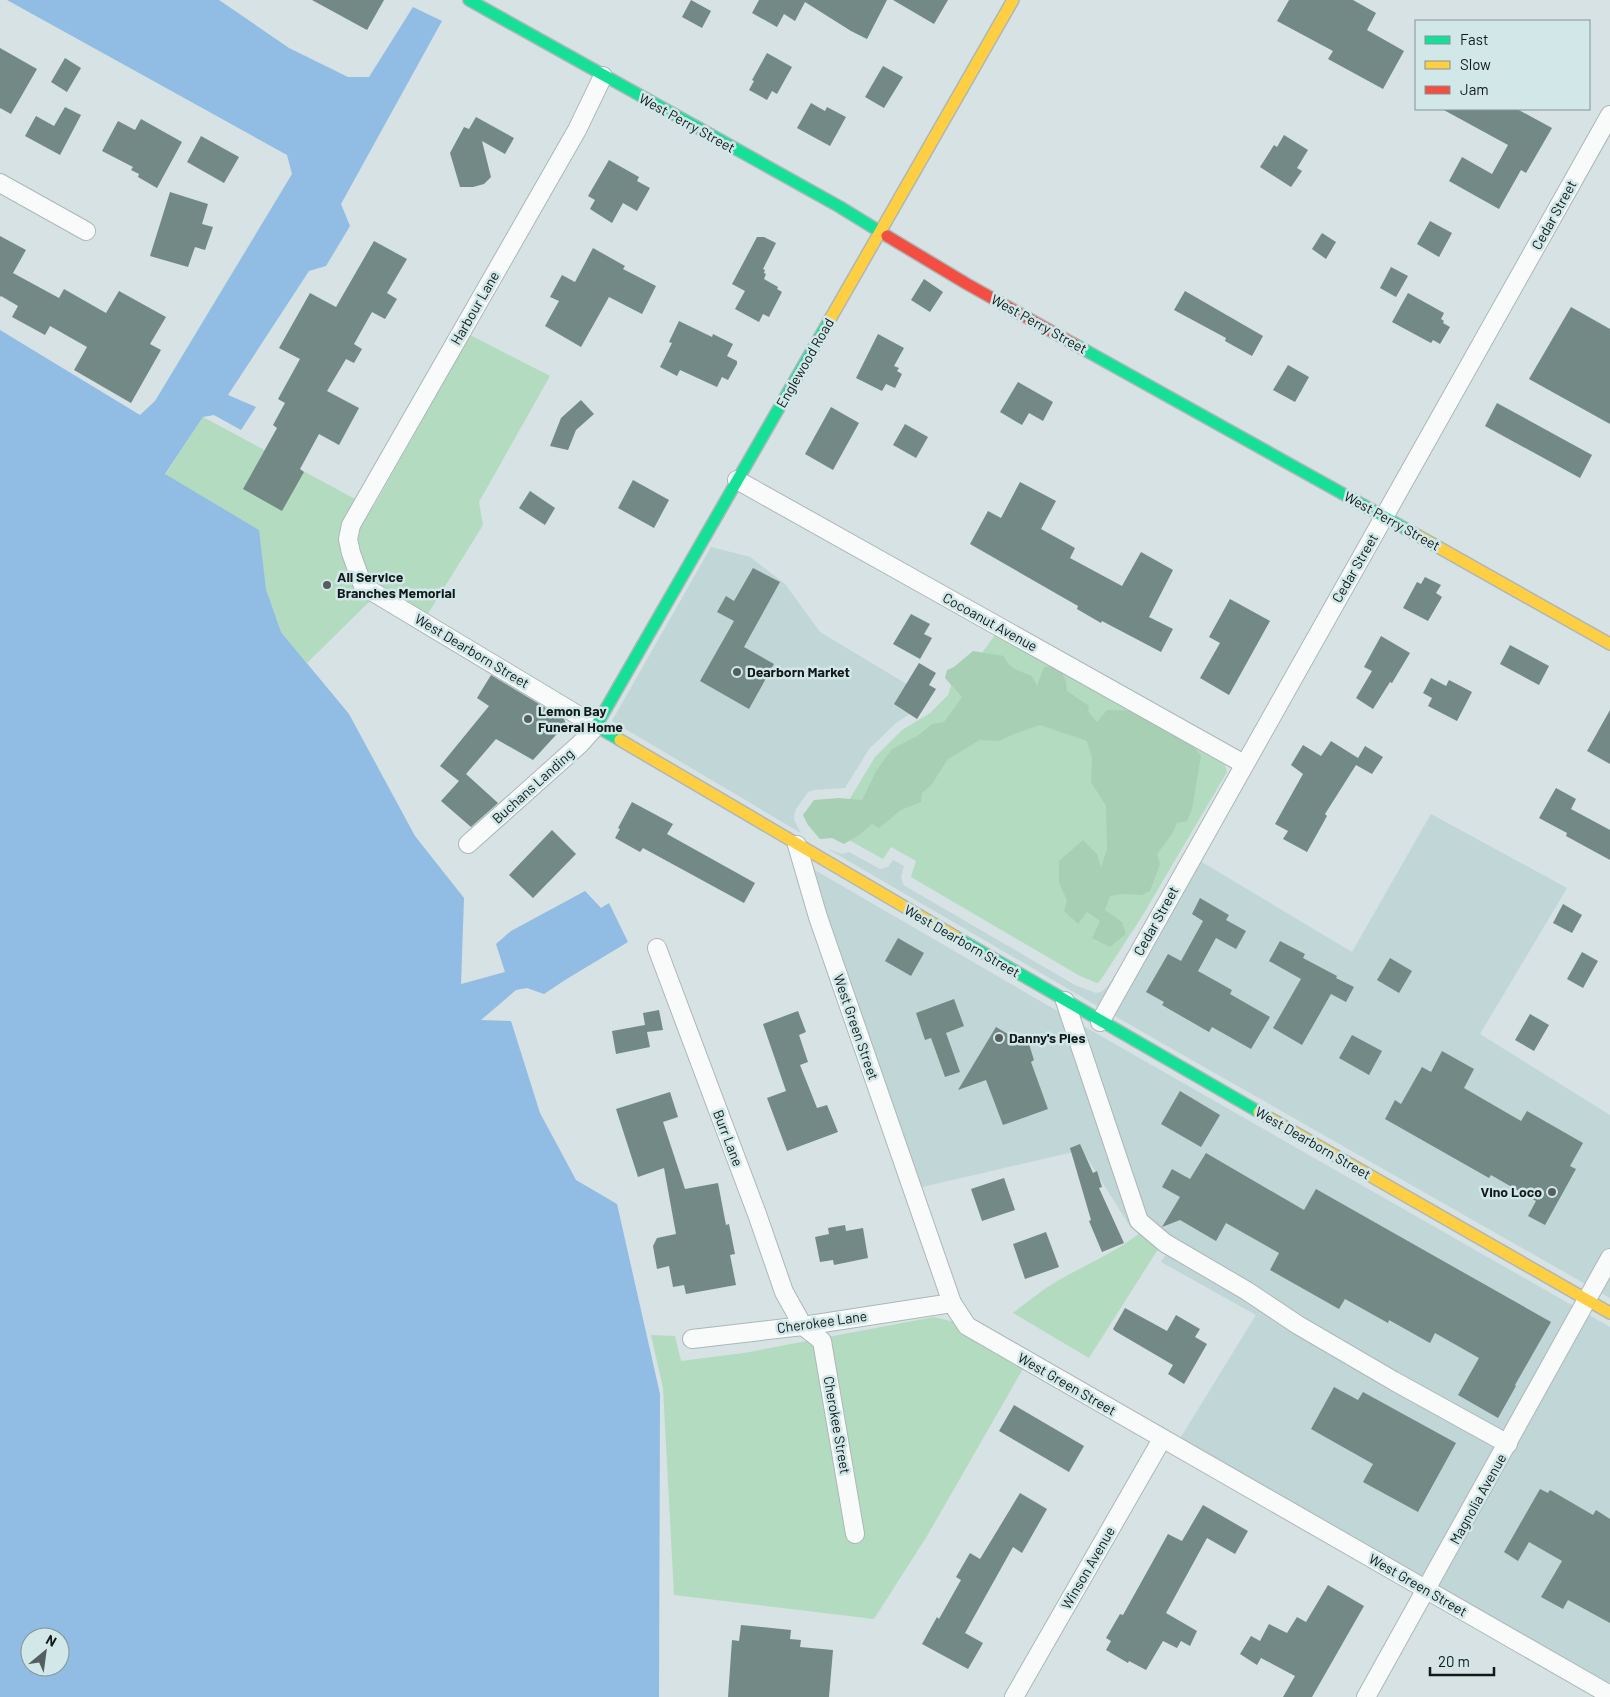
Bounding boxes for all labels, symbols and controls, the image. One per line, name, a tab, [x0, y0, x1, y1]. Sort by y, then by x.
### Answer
legend	[1415, 20, 1590, 110]
text: Fast	[1460, 30, 1488, 48]
text: Slow	[1460, 55, 1491, 73]
text: Jam	[1460, 80, 1489, 98]
street label: West Perry Street	[636, 89, 738, 156]
street label: Cedar Street	[1527, 177, 1580, 252]
street label: Harbour Lane	[447, 268, 502, 348]
street label: West Perry Street	[988, 290, 1090, 357]
street label: Englewood Road	[772, 315, 837, 411]
street label: West Perry Street	[1341, 487, 1443, 554]
street label: Cedar Street	[1328, 530, 1381, 605]
place label: All Service Branches Memorial	[337, 568, 455, 601]
marker: All Service Branches Memorial	[321, 579, 333, 591]
street label: Cocoanut Avenue	[940, 589, 1041, 655]
street label: West Dearborn Street	[412, 610, 533, 692]
place label: Dearborn Market	[747, 663, 850, 680]
marker: Dearborn Market	[731, 666, 743, 678]
place label: Lemon Bay Funeral Home	[538, 702, 623, 735]
marker: Lemon Bay Funeral Home	[522, 713, 534, 725]
street label: Buchans Landing	[488, 745, 577, 827]
street label: Cedar Street	[1129, 883, 1182, 958]
street label: West Dearborn Street	[901, 901, 1023, 981]
street label: West Green Street	[830, 972, 883, 1082]
place label: Danny's Pies	[1009, 1029, 1085, 1046]
marker: Danny's Pies	[993, 1032, 1005, 1044]
street label: West Dearborn Street	[1252, 1103, 1374, 1183]
street label: Burr Lane	[710, 1107, 747, 1168]
place label: Vino Loco	[1480, 1183, 1542, 1200]
marker: Vino Loco	[1546, 1186, 1558, 1198]
street label: Cherokee Lane	[776, 1307, 868, 1336]
street label: West Green Street	[1015, 1349, 1119, 1419]
street label: Cherokee Street	[821, 1375, 854, 1475]
street label: Magnolia Avenue	[1446, 1450, 1509, 1547]
street label: Winson Avenue	[1057, 1523, 1118, 1612]
street label: West Green Street	[1366, 1550, 1470, 1620]
north arrow	[20, 1627, 70, 1677]
text: N	[43, 1631, 60, 1650]
scale bar	[1430, 1644, 1494, 1676]
text: 20 m	[1438, 1652, 1470, 1670]

